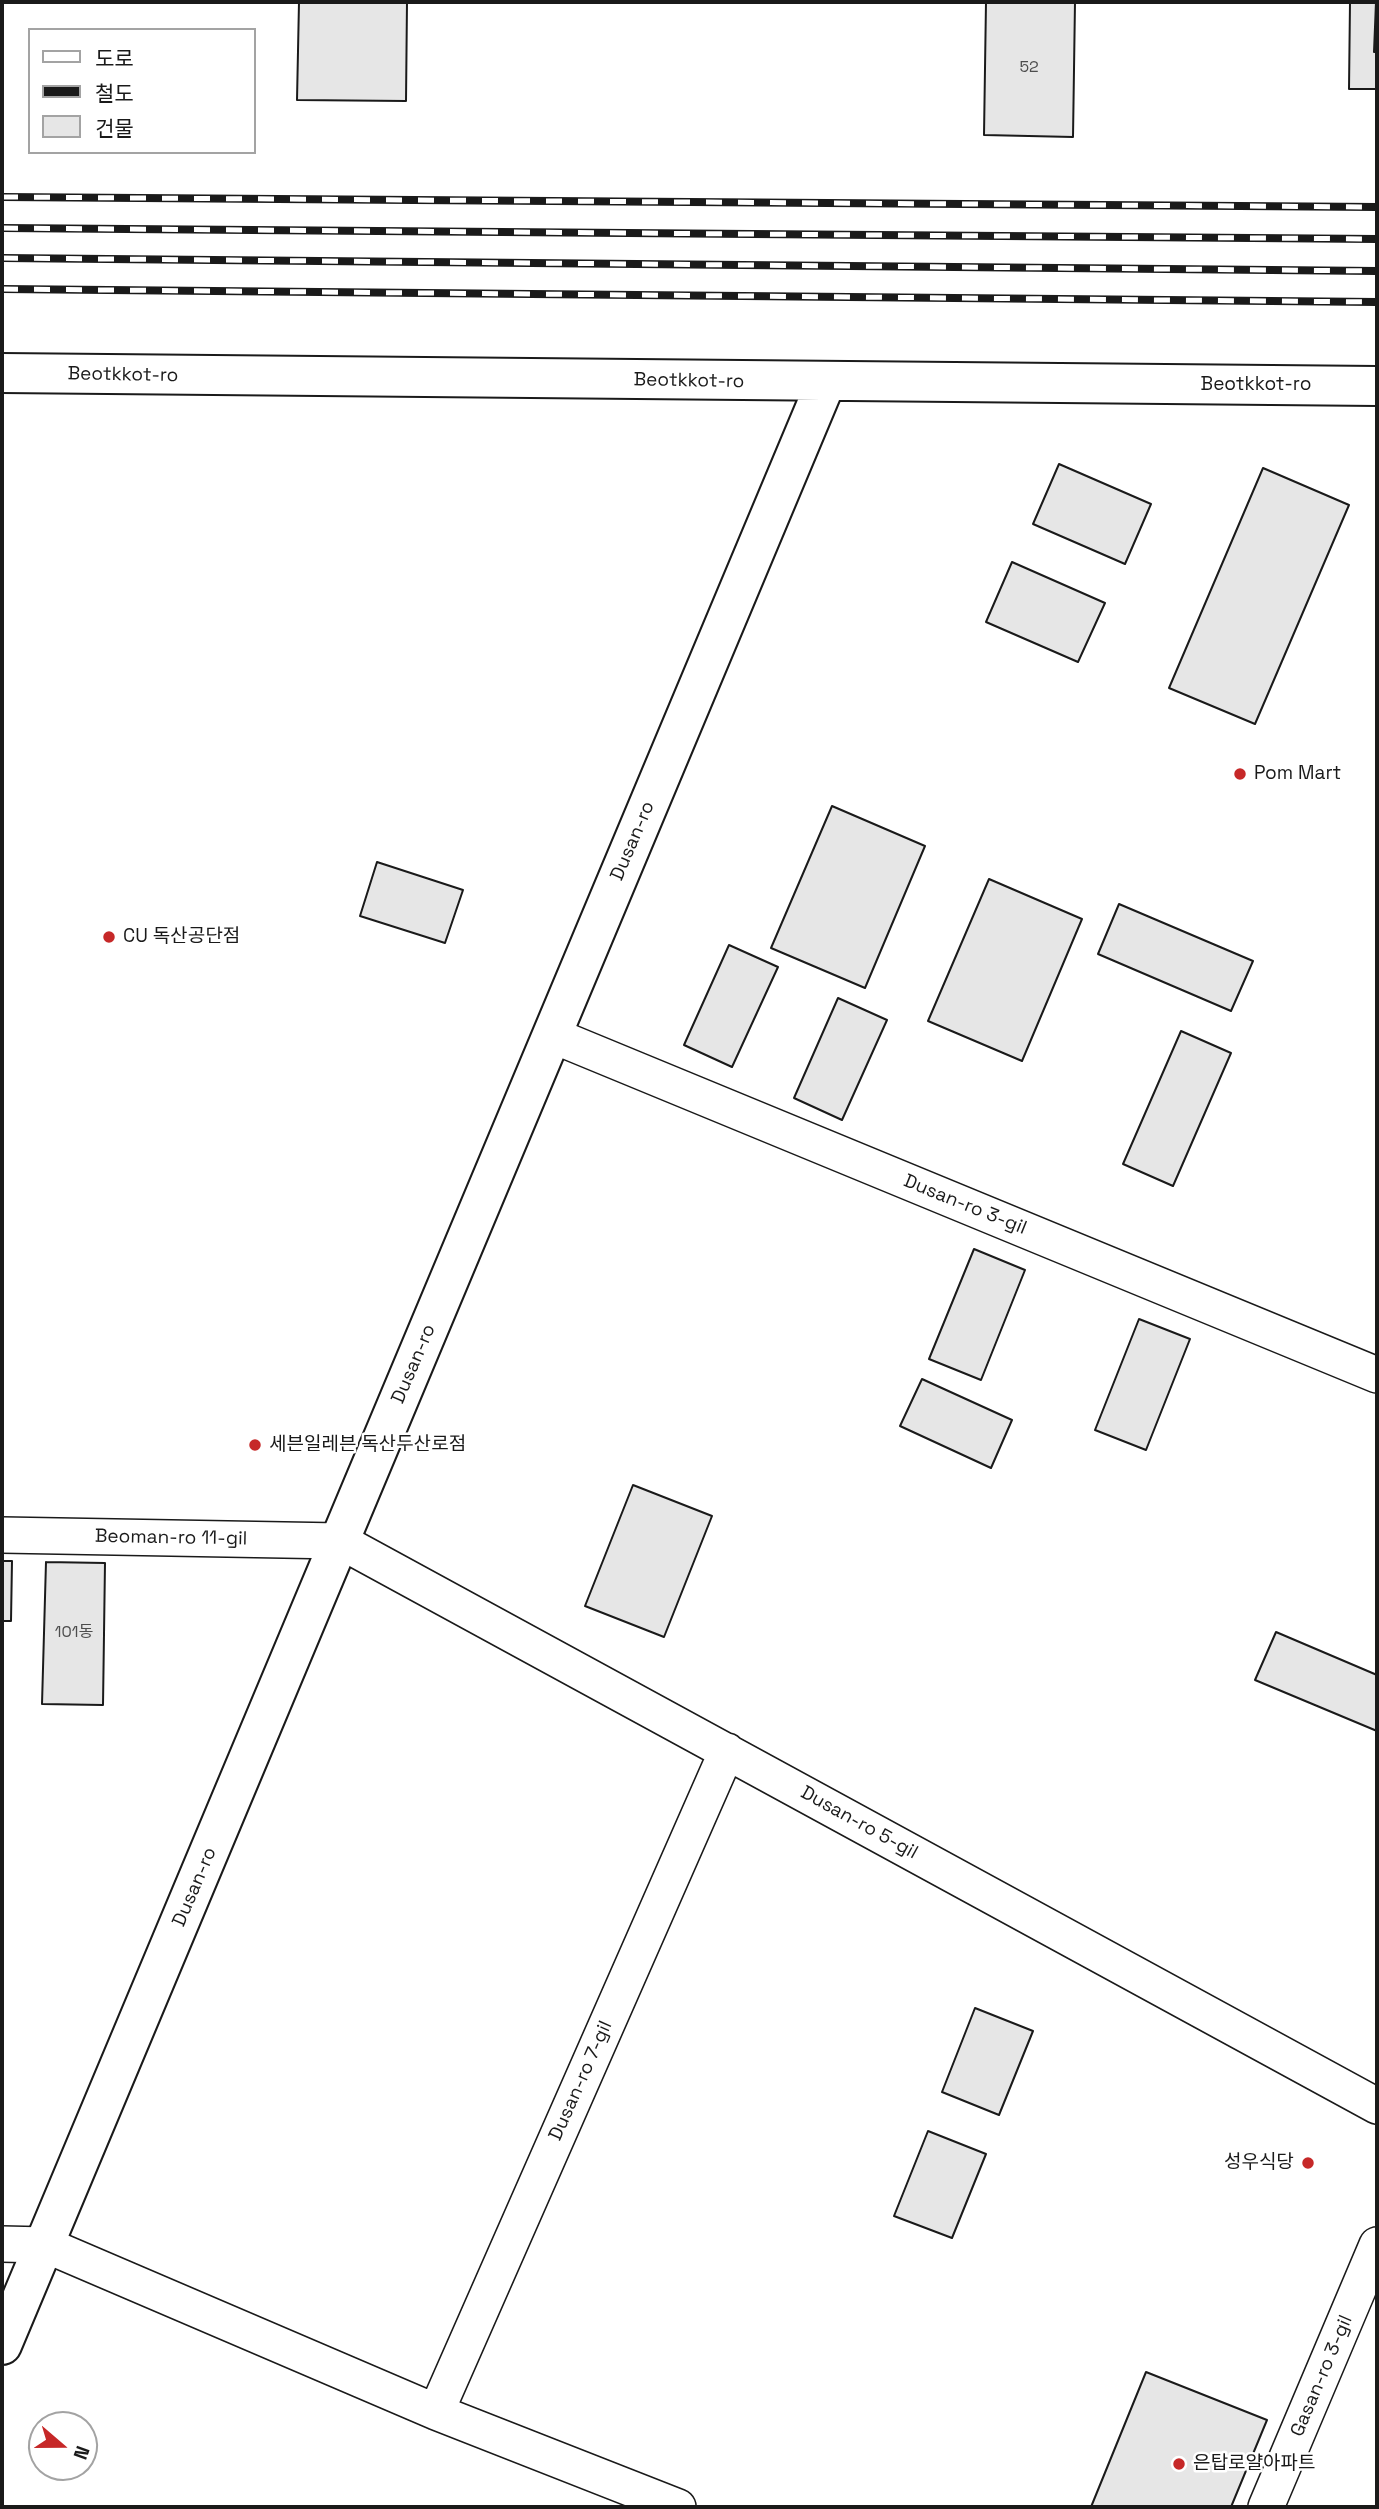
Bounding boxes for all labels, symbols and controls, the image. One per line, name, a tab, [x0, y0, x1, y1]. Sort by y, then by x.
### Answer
legend	[28, 28, 256, 154]
text: 도로	[95, 45, 134, 72]
house number: 52	[1019, 58, 1039, 78]
text: 철도	[95, 80, 134, 107]
text: 건물	[95, 115, 134, 142]
street label: Beotkkot-ro	[67, 363, 179, 387]
street label: Beotkkot-ro	[633, 369, 745, 393]
street label: Beotkkot-ro	[1201, 374, 1311, 396]
place label: Pom Mart	[1254, 763, 1341, 785]
marker: Pom Mart	[1232, 766, 1248, 782]
street label: Dusan-ro	[606, 798, 660, 884]
place label: CU 독산공단점	[123, 926, 240, 948]
marker: CU 독산공단점	[101, 929, 117, 945]
street label: Dusan-ro 3-gil	[900, 1170, 1030, 1240]
street label: Dusan-ro	[387, 1321, 441, 1407]
place label: 세븐일레븐 독산두산로점	[269, 1434, 466, 1456]
marker: 세븐일레븐 독산두산로점	[247, 1437, 263, 1453]
street label: Beoman-ro 11-gil	[95, 1525, 247, 1551]
house number: 101동	[55, 1623, 93, 1643]
street label: Dusan-ro 5-gil	[796, 1781, 922, 1865]
street label: Dusan-ro	[168, 1844, 222, 1930]
street label: Dusan-ro 7-gil	[544, 2018, 618, 2144]
place label: 성우식당	[1224, 2152, 1294, 2174]
marker: 성우식당	[1300, 2155, 1316, 2171]
street label: Gasan-ro 3-gil	[1286, 2312, 1358, 2440]
north arrow	[28, 2411, 98, 2481]
text: N	[67, 2442, 95, 2463]
place label: 은탑로얄아파트	[1193, 2453, 1315, 2475]
marker: 은탑로얄아파트	[1171, 2456, 1187, 2472]

